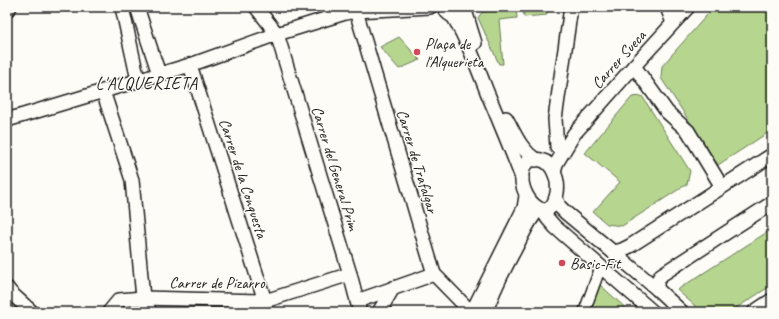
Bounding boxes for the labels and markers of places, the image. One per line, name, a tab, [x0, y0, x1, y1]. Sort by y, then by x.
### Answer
place label: Plaça de l'Alquerieta	[425, 34, 485, 72]
marker: Plaça de l'Alquerieta	[412, 47, 422, 57]
place label: Basic-Fit	[570, 254, 622, 274]
marker: Basic-Fit	[557, 258, 567, 268]

